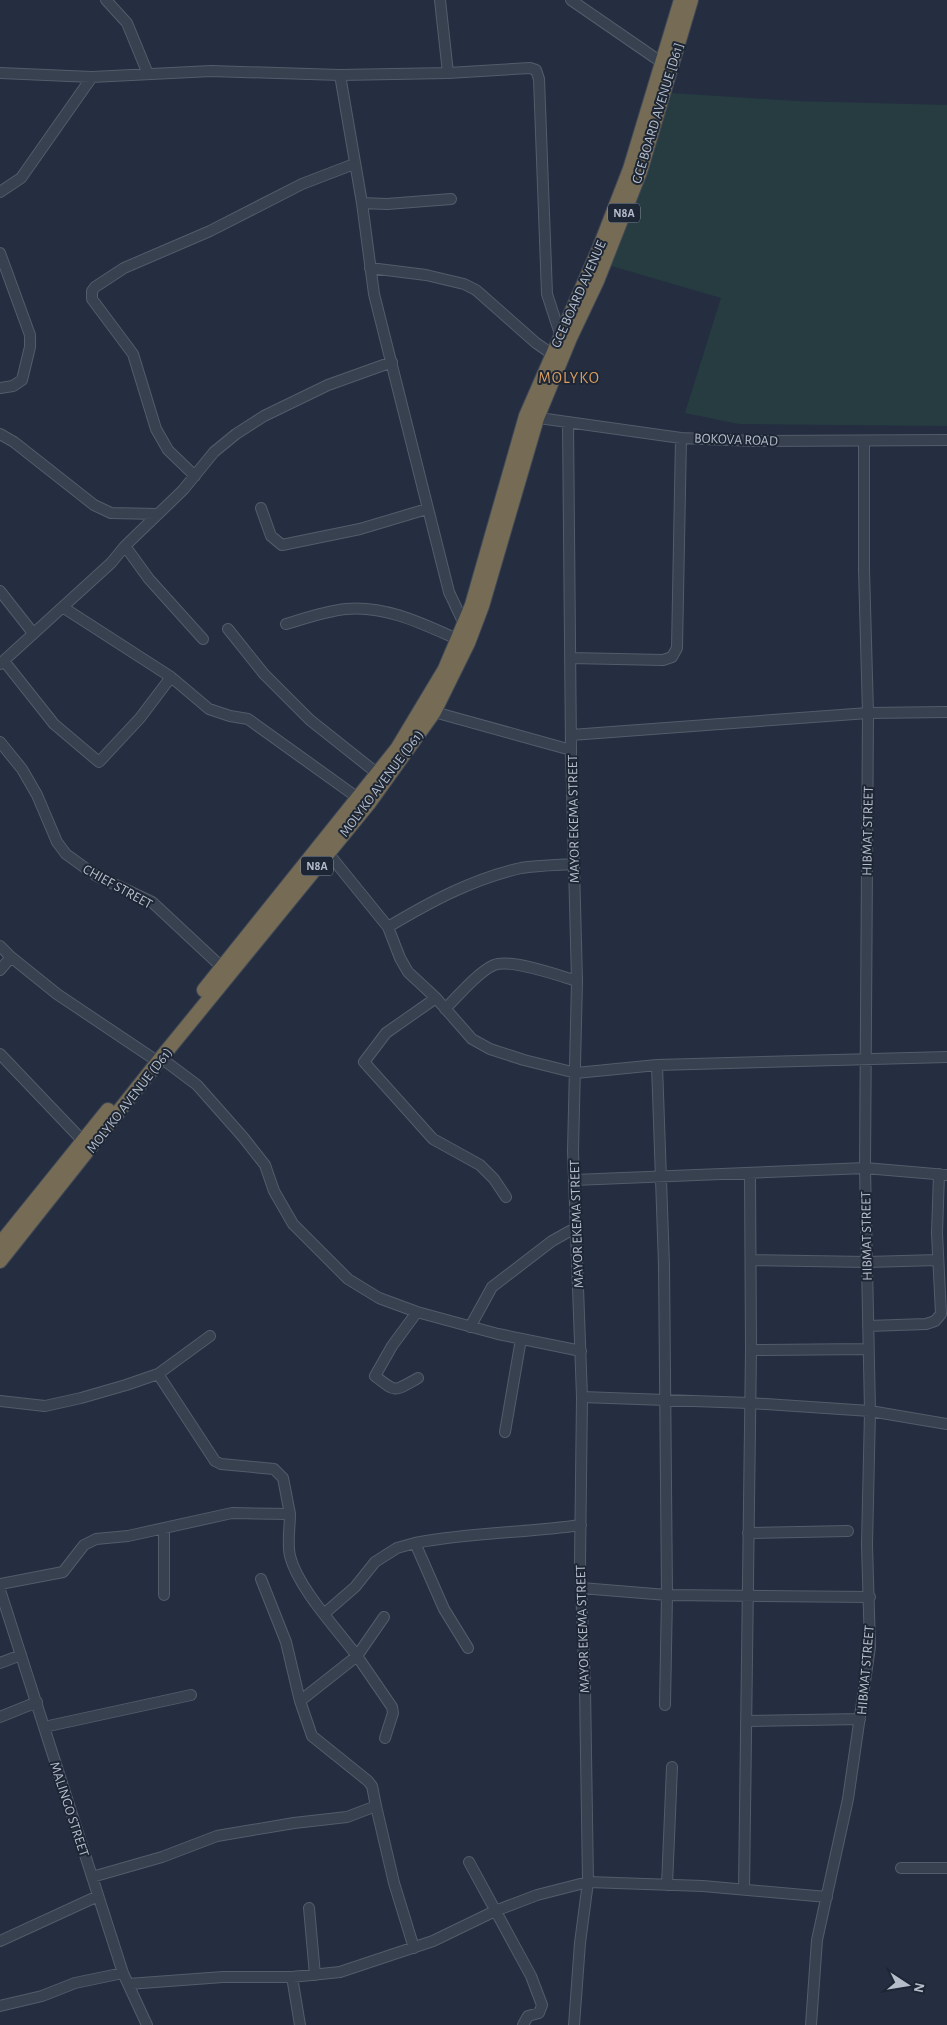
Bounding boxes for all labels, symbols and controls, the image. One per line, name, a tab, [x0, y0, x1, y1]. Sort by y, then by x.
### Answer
street label: GCE BOARD AVENUE [D61]	[630, 41, 686, 185]
road number: N8A	[608, 204, 640, 222]
street label: GCE BOARD AVENUE	[549, 238, 609, 350]
district label: MOLYKO	[538, 370, 600, 386]
street label: BOKOVA ROAD	[694, 432, 778, 448]
street label: MOLYKO AVENUE (D61)	[337, 728, 426, 840]
street label: MAYOR EKEMA STREET	[566, 755, 582, 883]
street label: HIBMAT STREET	[860, 786, 876, 876]
road number: N8A	[301, 856, 333, 876]
street label: CHIEF STREET	[80, 862, 155, 912]
street label: MOLYKO AVENUE (D61)	[84, 1045, 175, 1156]
street label: MAYOR EKEMA STREET	[568, 1159, 586, 1288]
street label: HIBMAT STREET	[859, 1191, 875, 1281]
street label: MAYOR EKEMA STREET	[574, 1564, 592, 1693]
street label: HIBMAT STREET	[855, 1625, 877, 1715]
street label: MALINGO STREET	[47, 1760, 91, 1859]
north arrow	[882, 1960, 932, 2010]
text: N	[911, 1981, 927, 1994]

